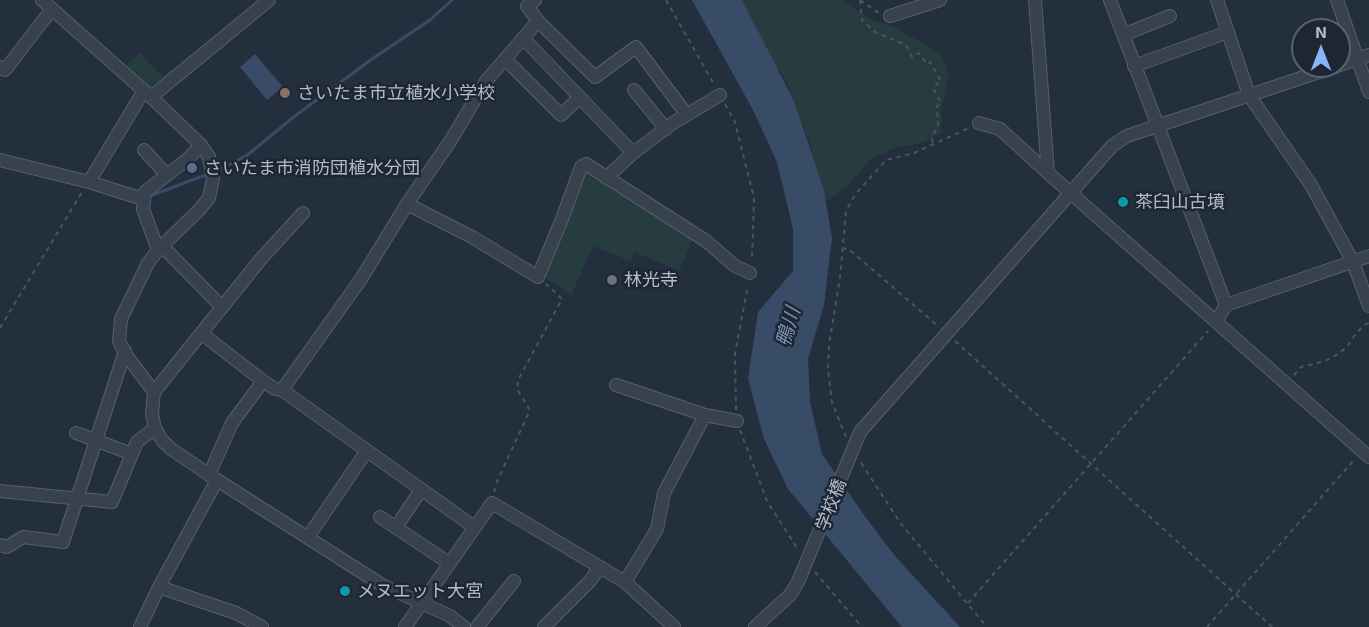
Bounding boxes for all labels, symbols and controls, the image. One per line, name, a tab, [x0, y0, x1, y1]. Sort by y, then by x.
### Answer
north arrow	[1291, 18, 1351, 78]
text: N	[1315, 22, 1327, 41]
place label: さいたま市立植水小学校	[297, 82, 495, 104]
marker: さいたま市立植水小学校	[278, 86, 292, 100]
place label: さいたま市消防団植水分団	[204, 157, 420, 179]
marker: さいたま市消防団植水分団	[185, 161, 199, 175]
place label: 茶臼山古墳	[1135, 191, 1225, 213]
marker: 茶臼山古墳	[1116, 195, 1130, 209]
place label: 林光寺	[624, 269, 678, 291]
marker: 林光寺	[605, 273, 619, 287]
water label: 鴨川	[771, 304, 805, 350]
street label: 学校橋	[811, 476, 851, 534]
place label: メヌエット大宮	[357, 580, 483, 602]
marker: メヌエット大宮	[338, 584, 352, 598]

